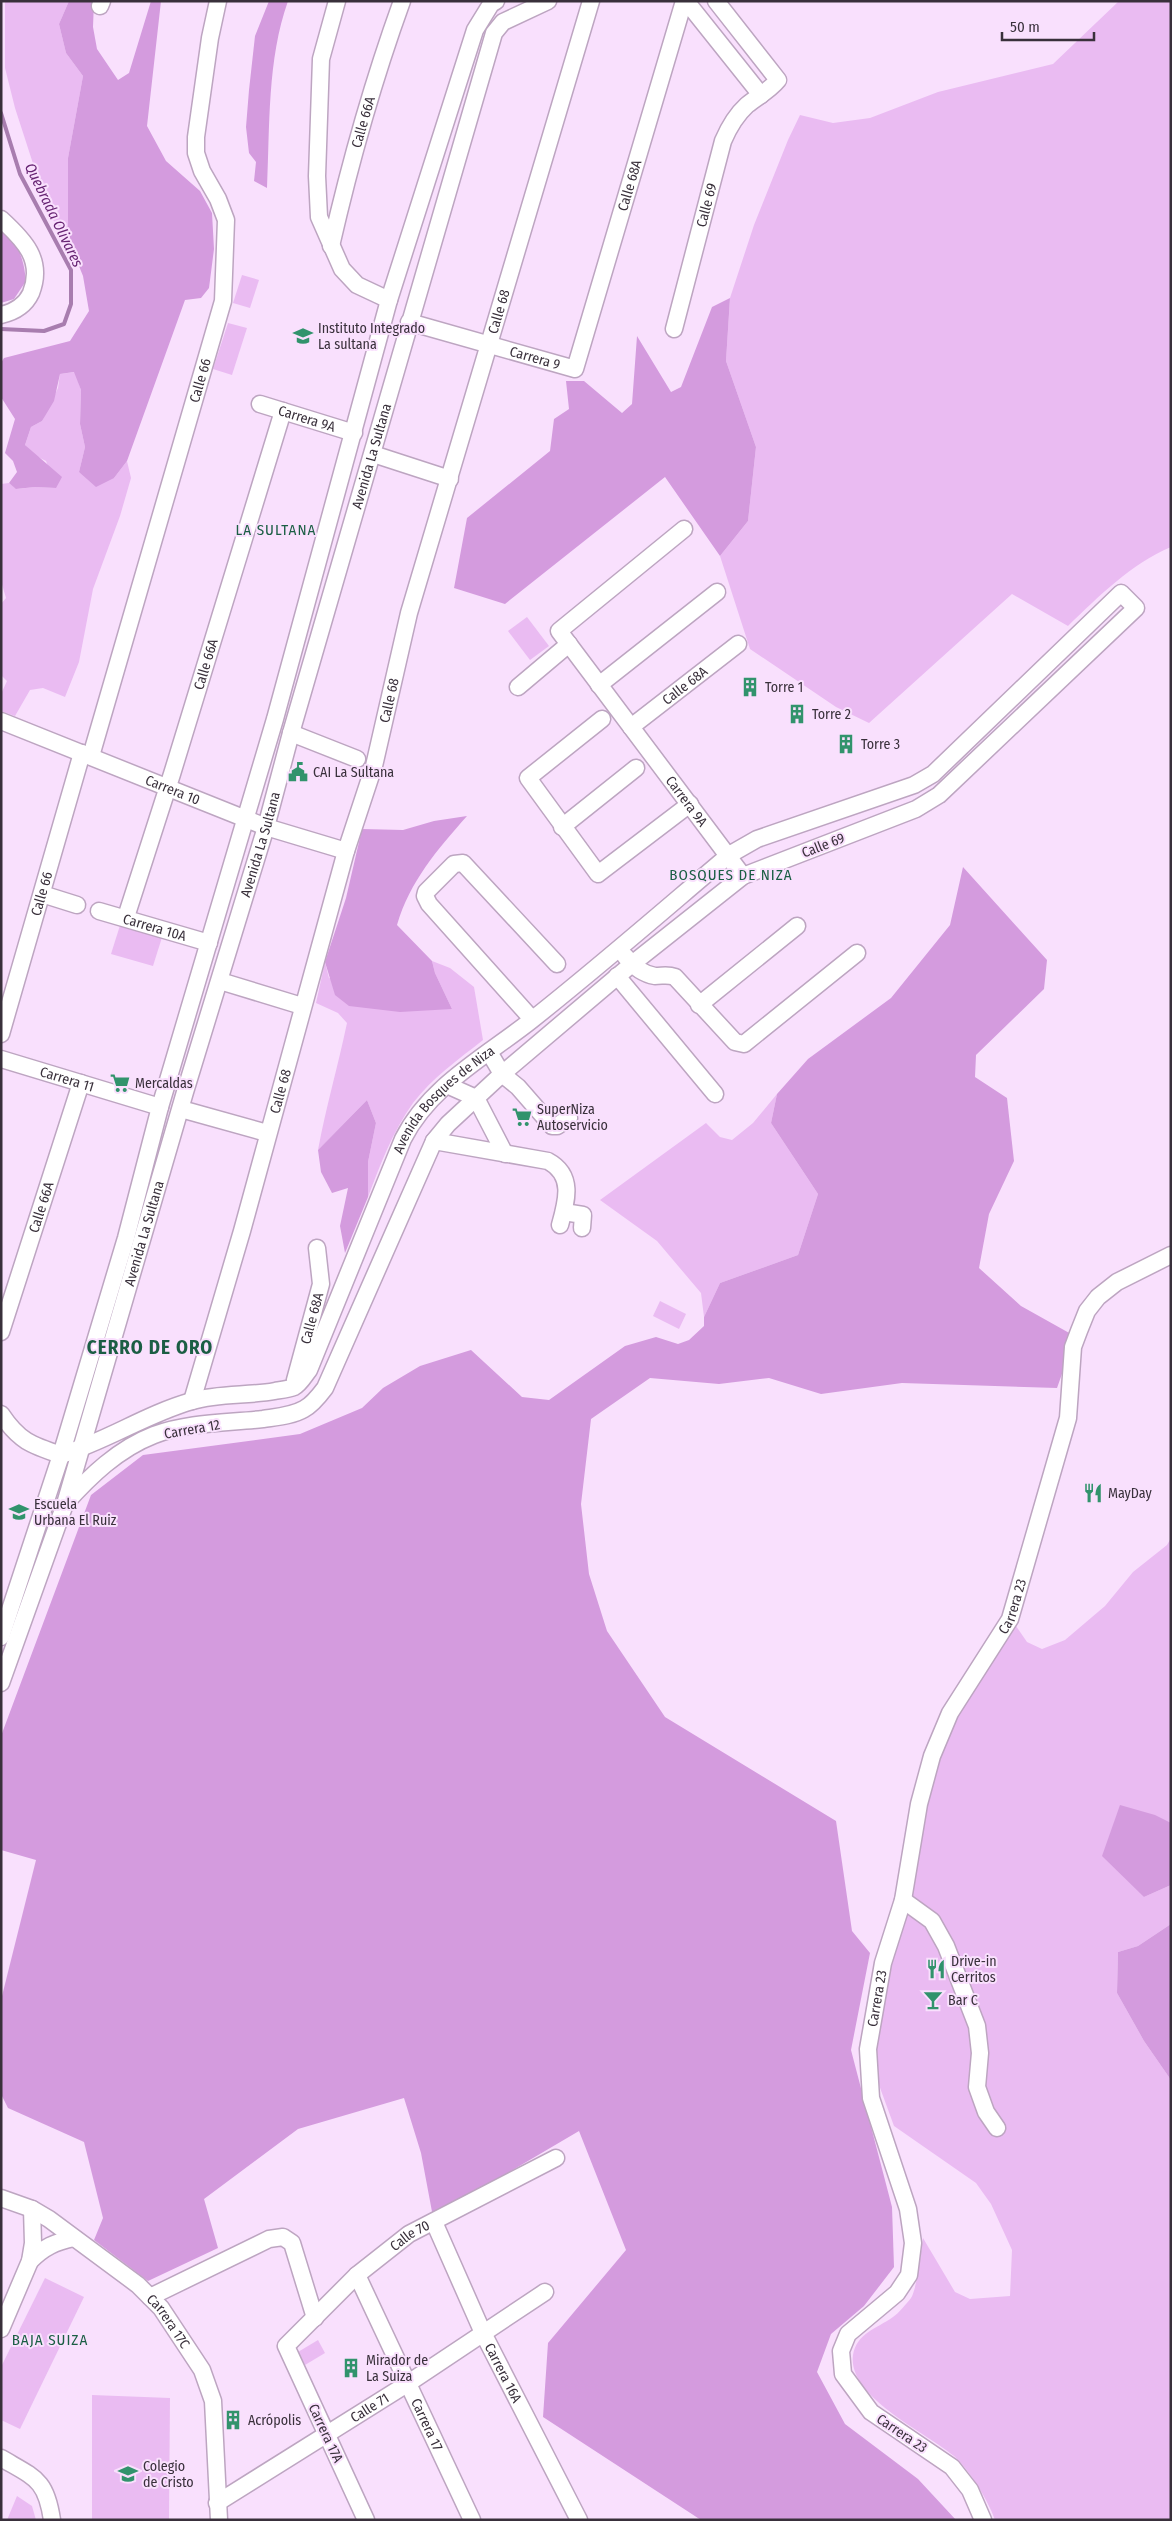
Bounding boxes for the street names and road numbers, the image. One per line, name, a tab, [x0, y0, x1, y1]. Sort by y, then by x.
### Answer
street label: Calle 66A	[348, 94, 379, 150]
street label: Calle 68A	[614, 157, 646, 213]
street label: Calle 69	[693, 181, 721, 229]
street label: Calle 68	[484, 288, 514, 336]
street label: Carrera 9	[508, 343, 562, 373]
street label: Calle 66	[186, 357, 215, 405]
street label: Avenida La Sultana	[348, 401, 395, 511]
street label: Carrera 9A	[276, 402, 338, 436]
street label: Calle 66A	[190, 636, 222, 692]
street label: Calle 68A	[659, 662, 712, 709]
street label: Calle 68	[376, 677, 403, 724]
street label: Carrera 10	[143, 772, 202, 809]
street label: Carrera 9A	[662, 773, 711, 830]
street label: Avenida La Sultana	[237, 790, 284, 899]
street label: Calle 69	[799, 829, 847, 861]
street label: Calle 66	[27, 870, 56, 918]
street label: Carrera 10A	[121, 910, 189, 945]
street label: Avenida Bosques de Niza	[390, 1042, 498, 1156]
street label: Carrera 11	[38, 1063, 96, 1096]
street label: Calle 68	[267, 1067, 295, 1116]
street label: Calle 66A	[25, 1179, 58, 1235]
street label: Avenida La Sultana	[121, 1179, 168, 1288]
street label: Calle 68A	[297, 1290, 327, 1346]
street label: Carrera 12	[163, 1416, 221, 1443]
street label: Carrera 23	[995, 1577, 1030, 1637]
street label: Carrera 23	[864, 1969, 891, 2028]
street label: Calle 70	[387, 2217, 433, 2255]
street label: Carrera 17C	[143, 2291, 193, 2352]
street label: Carrera 16A	[481, 2340, 526, 2406]
street label: Calle 71	[347, 2389, 392, 2426]
street label: Carrera 17	[407, 2396, 446, 2454]
street label: Carrera 17A	[305, 2401, 347, 2466]
street label: Carrera 23	[873, 2410, 930, 2456]

